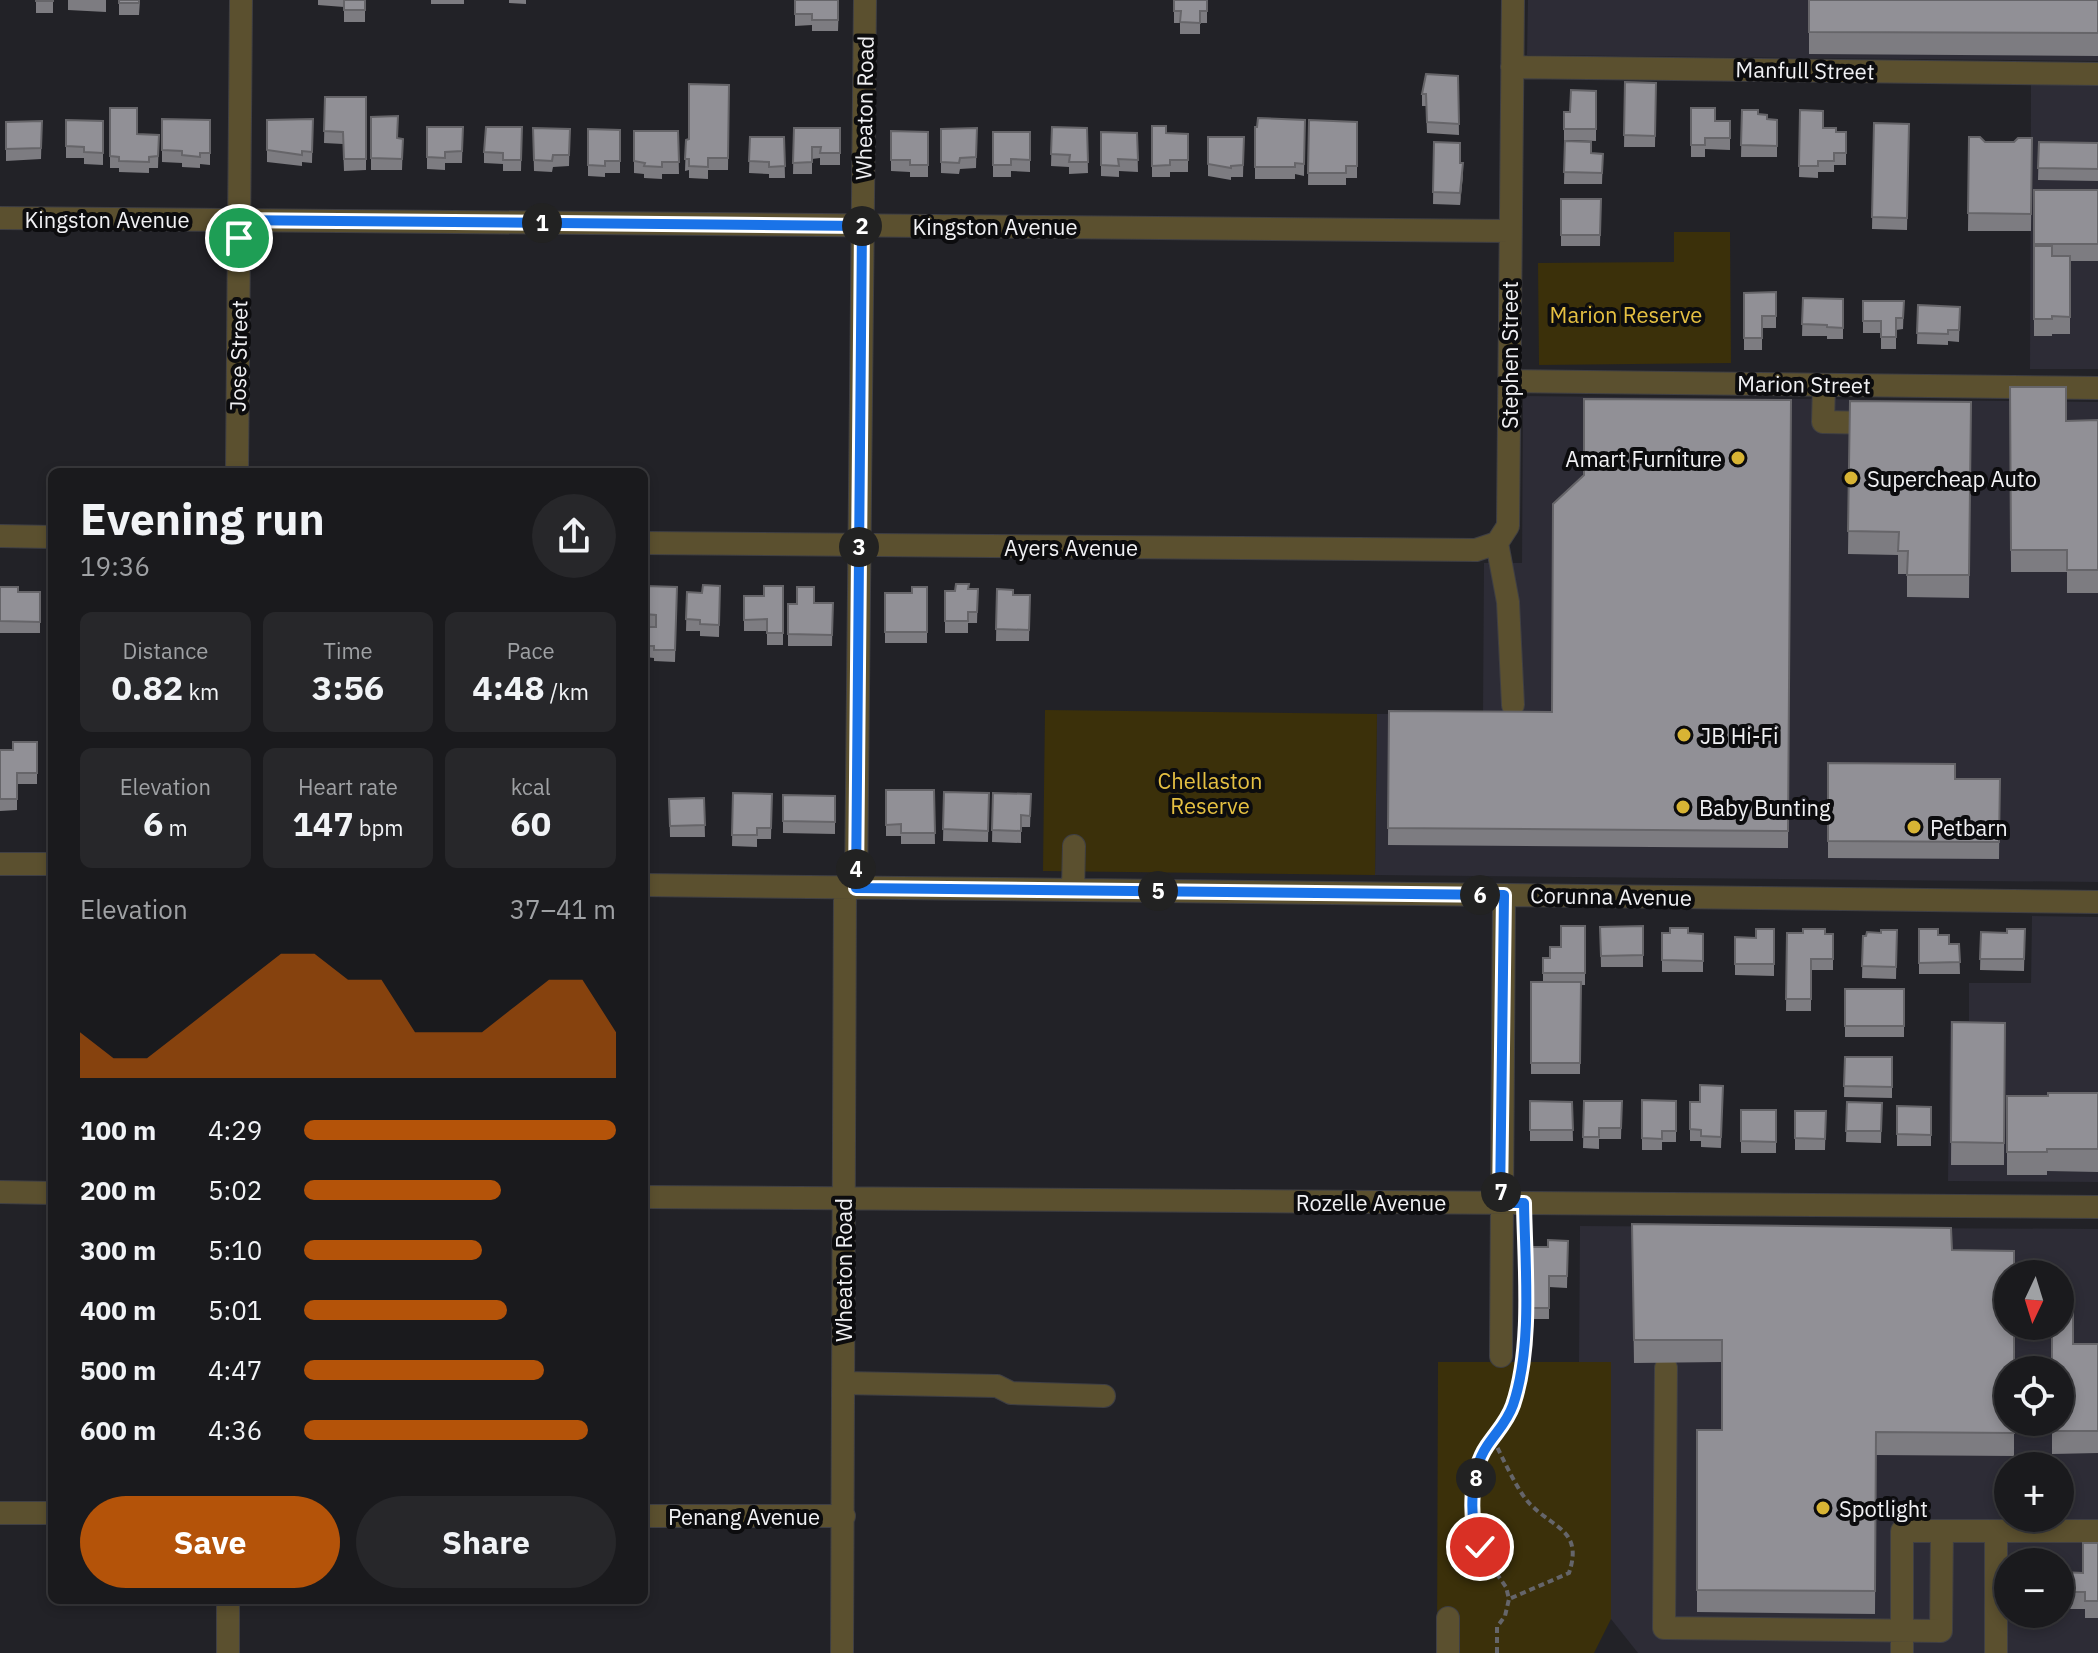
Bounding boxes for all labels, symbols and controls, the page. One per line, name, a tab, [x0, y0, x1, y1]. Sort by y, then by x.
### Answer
street label: Wheaton Road	[848, 36, 880, 180]
street label: Manfull Street	[1735, 54, 1875, 86]
pin: 1	[522, 203, 562, 243]
pin	[205, 204, 273, 272]
street label: Kingston Avenue	[24, 205, 190, 234]
pin: 2	[842, 206, 882, 246]
text: 1	[535, 208, 549, 237]
text: 2	[855, 211, 869, 240]
street label: Kingston Avenue	[912, 212, 1078, 241]
icon: arrive	[217, 216, 261, 260]
street label: Stephen Street	[1495, 281, 1524, 429]
street label: Jose Street	[223, 300, 253, 412]
park label: Marion Reserve	[1550, 300, 1702, 329]
street label: Marion Street	[1737, 368, 1871, 400]
place label: Amart Furniture	[1565, 444, 1722, 473]
marker: Amart Furniture	[1729, 449, 1747, 467]
place label: Supercheap Auto	[1867, 464, 2037, 493]
marker: Supercheap Auto	[1842, 469, 1860, 487]
text: Evening run	[80, 490, 325, 547]
button: share	[532, 494, 616, 578]
pin: 3	[839, 527, 879, 567]
text: 3	[852, 532, 866, 561]
street label: Ayers Avenue	[1004, 533, 1138, 562]
text: 19:36	[80, 549, 150, 583]
text: Distance	[122, 636, 208, 665]
text: Time	[323, 636, 373, 665]
text: Pace	[507, 636, 555, 665]
text: 0.82	[111, 665, 183, 709]
text: 3:56	[312, 665, 384, 709]
text: 4:48	[472, 665, 545, 709]
text: km	[183, 677, 219, 706]
text: /km	[545, 677, 589, 706]
place label: JB Hi-Fi	[1700, 721, 1778, 750]
marker: JB Hi-Fi	[1675, 726, 1693, 744]
park label: Chellaston Reserve	[1158, 766, 1262, 820]
text: Elevation	[120, 772, 211, 801]
text: Heart rate	[298, 772, 398, 801]
text: kcal	[511, 772, 551, 801]
place label: Baby Bunting	[1699, 793, 1831, 822]
marker: Baby Bunting	[1674, 798, 1692, 816]
text: 6	[143, 801, 163, 845]
text: 147	[292, 801, 354, 845]
text: 60	[510, 801, 551, 845]
text: m	[163, 813, 188, 842]
text: bpm	[354, 813, 404, 842]
place label: Petbarn	[1930, 813, 2008, 842]
marker: Petbarn	[1905, 818, 1923, 836]
pin: 4	[836, 849, 876, 889]
text: 4	[849, 854, 863, 883]
pin: 5	[1138, 871, 1178, 911]
pin: 6	[1460, 875, 1500, 915]
text: 5	[1151, 876, 1165, 905]
text: 6	[1473, 880, 1487, 909]
street label: Corunna Avenue	[1530, 880, 1692, 912]
text: Elevation	[80, 892, 188, 926]
text: 37–41 m	[509, 892, 616, 926]
text: 100 m	[80, 1113, 156, 1147]
text: 4:29	[208, 1113, 262, 1147]
pin: 7	[1481, 1172, 1521, 1212]
text: 200 m	[80, 1173, 156, 1207]
text: 5:02	[208, 1173, 262, 1207]
text: 7	[1494, 1177, 1508, 1206]
street label: Rozelle Avenue	[1296, 1188, 1446, 1217]
street label: Wheaton Road	[829, 1198, 858, 1342]
text: 300 m	[80, 1233, 156, 1267]
text: 5:10	[208, 1233, 262, 1267]
north arrow	[1994, 1260, 2074, 1340]
map controls	[1994, 1260, 2074, 1628]
text: 400 m	[80, 1293, 156, 1327]
text: 5:01	[208, 1293, 262, 1327]
text: 500 m	[80, 1353, 156, 1387]
text: 4:47	[208, 1353, 262, 1387]
button: locate	[1994, 1356, 2074, 1436]
text: 600 m	[80, 1413, 156, 1447]
text: 4:36	[208, 1413, 262, 1447]
button: +	[1994, 1452, 2074, 1532]
pin: 8	[1456, 1458, 1496, 1498]
text: 8	[1469, 1463, 1483, 1492]
place label: Spotlight	[1839, 1494, 1928, 1523]
button: Save	[80, 1496, 340, 1588]
button: Share	[356, 1496, 616, 1588]
marker: Spotlight	[1814, 1499, 1832, 1517]
street label: Penang Avenue	[668, 1502, 820, 1531]
pin	[1446, 1513, 1514, 1581]
icon: check	[1458, 1525, 1502, 1569]
button: −	[1994, 1548, 2074, 1628]

